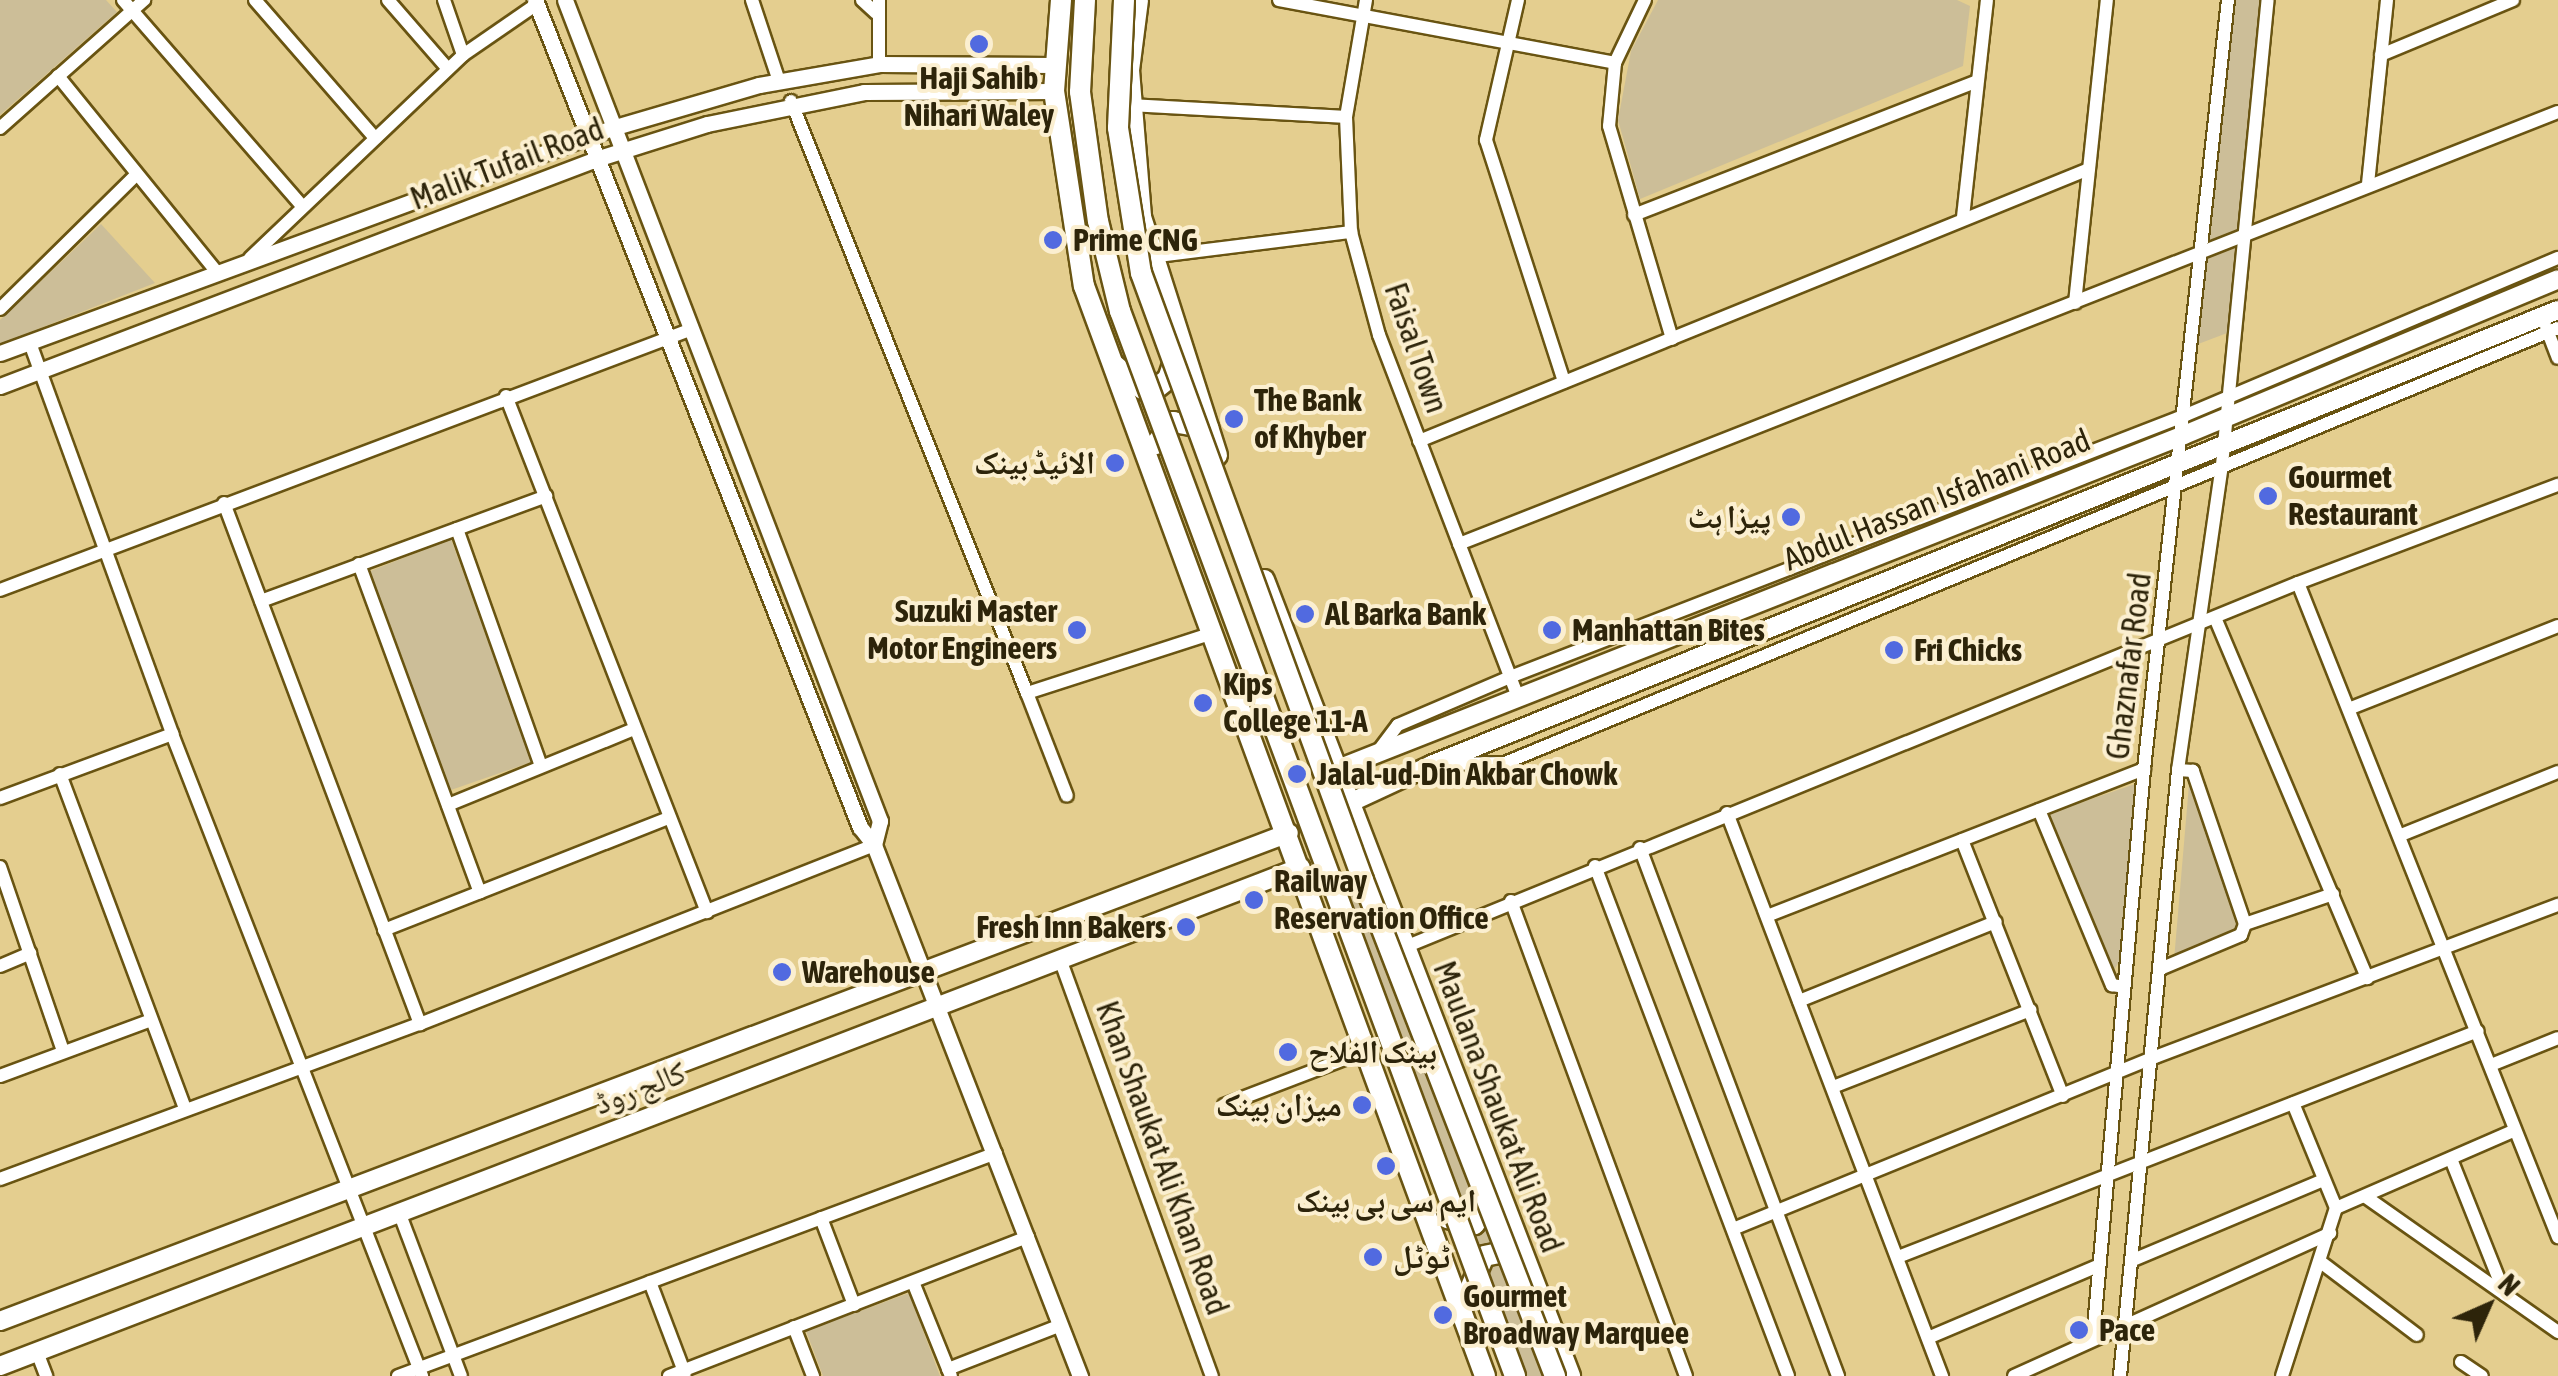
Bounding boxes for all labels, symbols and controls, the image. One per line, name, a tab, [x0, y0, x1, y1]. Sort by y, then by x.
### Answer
marker: Haji Sahib Nihari Waley	[968, 33, 990, 55]
place label: Haji Sahib Nihari Waley	[904, 60, 1054, 135]
street label: Malik Tufail Road	[405, 110, 609, 218]
place label: Prime CNG	[1073, 221, 1198, 259]
marker: Prime CNG	[1042, 229, 1064, 251]
street label: Faisal Town	[1376, 278, 1456, 418]
place label: The Bank of Khyber	[1254, 382, 1366, 457]
marker: The Bank of Khyber	[1223, 408, 1245, 430]
street label: Abdul Hassan Isfahani Road	[1778, 421, 2096, 579]
place label: الائیڈ بینک	[974, 444, 1095, 482]
marker: الائیڈ بینک	[1104, 452, 1126, 474]
place label: Gourmet Restaurant	[2288, 459, 2418, 534]
marker: Gourmet Restaurant	[2257, 485, 2279, 507]
place label: پیزا ہٹ	[1687, 498, 1771, 536]
marker: پیزا ہٹ	[1780, 506, 1802, 528]
street label: Ghaznafar Road	[2098, 570, 2160, 762]
place label: Suzuki Master Motor Engineers	[867, 593, 1057, 668]
place label: Al Barka Bank	[1325, 595, 1486, 633]
marker: Al Barka Bank	[1294, 603, 1316, 625]
place label: Manhattan Bites	[1572, 611, 1765, 649]
marker: Suzuki Master Motor Engineers	[1066, 619, 1088, 641]
marker: Manhattan Bites	[1541, 619, 1563, 641]
place label: Fri Chicks	[1914, 631, 2022, 669]
marker: Fri Chicks	[1883, 639, 1905, 661]
place label: Kips College 11-A	[1223, 666, 1368, 741]
marker: Kips College 11-A	[1192, 692, 1214, 714]
place label: Jalal-ud-Din Akbar Chowk	[1317, 755, 1617, 793]
marker: Jalal-ud-Din Akbar Chowk	[1286, 763, 1308, 785]
place label: Railway Reservation Office	[1274, 863, 1489, 938]
marker: Railway Reservation Office	[1243, 889, 1265, 911]
place label: Fresh Inn Bakers	[976, 908, 1166, 946]
marker: Fresh Inn Bakers	[1175, 916, 1197, 938]
place label: Warehouse	[802, 953, 935, 991]
street label: Maulana Shaukat Ali Road	[1425, 956, 1571, 1258]
marker: Warehouse	[771, 961, 793, 983]
street label: Khan Shaukat Ali Khan Road	[1087, 996, 1237, 1320]
place label: بینک الفلاح	[1308, 1033, 1437, 1071]
marker: بینک الفلاح	[1277, 1041, 1299, 1063]
street label: کالج روڈ	[589, 1053, 691, 1123]
place label: میزان بینک	[1216, 1086, 1342, 1124]
marker: میزان بینک	[1351, 1094, 1373, 1116]
marker: ایم سی بی بینک	[1375, 1155, 1397, 1177]
place label: ایم سی بی بینک	[1296, 1182, 1476, 1220]
place label: ٹوٹل	[1393, 1238, 1450, 1276]
marker: ٹوٹل	[1362, 1246, 1384, 1268]
north arrow	[2438, 1256, 2538, 1356]
text: N	[2492, 1268, 2526, 1302]
place label: Gourmet Broadway Marquee	[1463, 1278, 1689, 1353]
marker: Gourmet Broadway Marquee	[1432, 1304, 1454, 1326]
place label: Pace	[2099, 1311, 2155, 1349]
marker: Pace	[2068, 1319, 2090, 1341]

